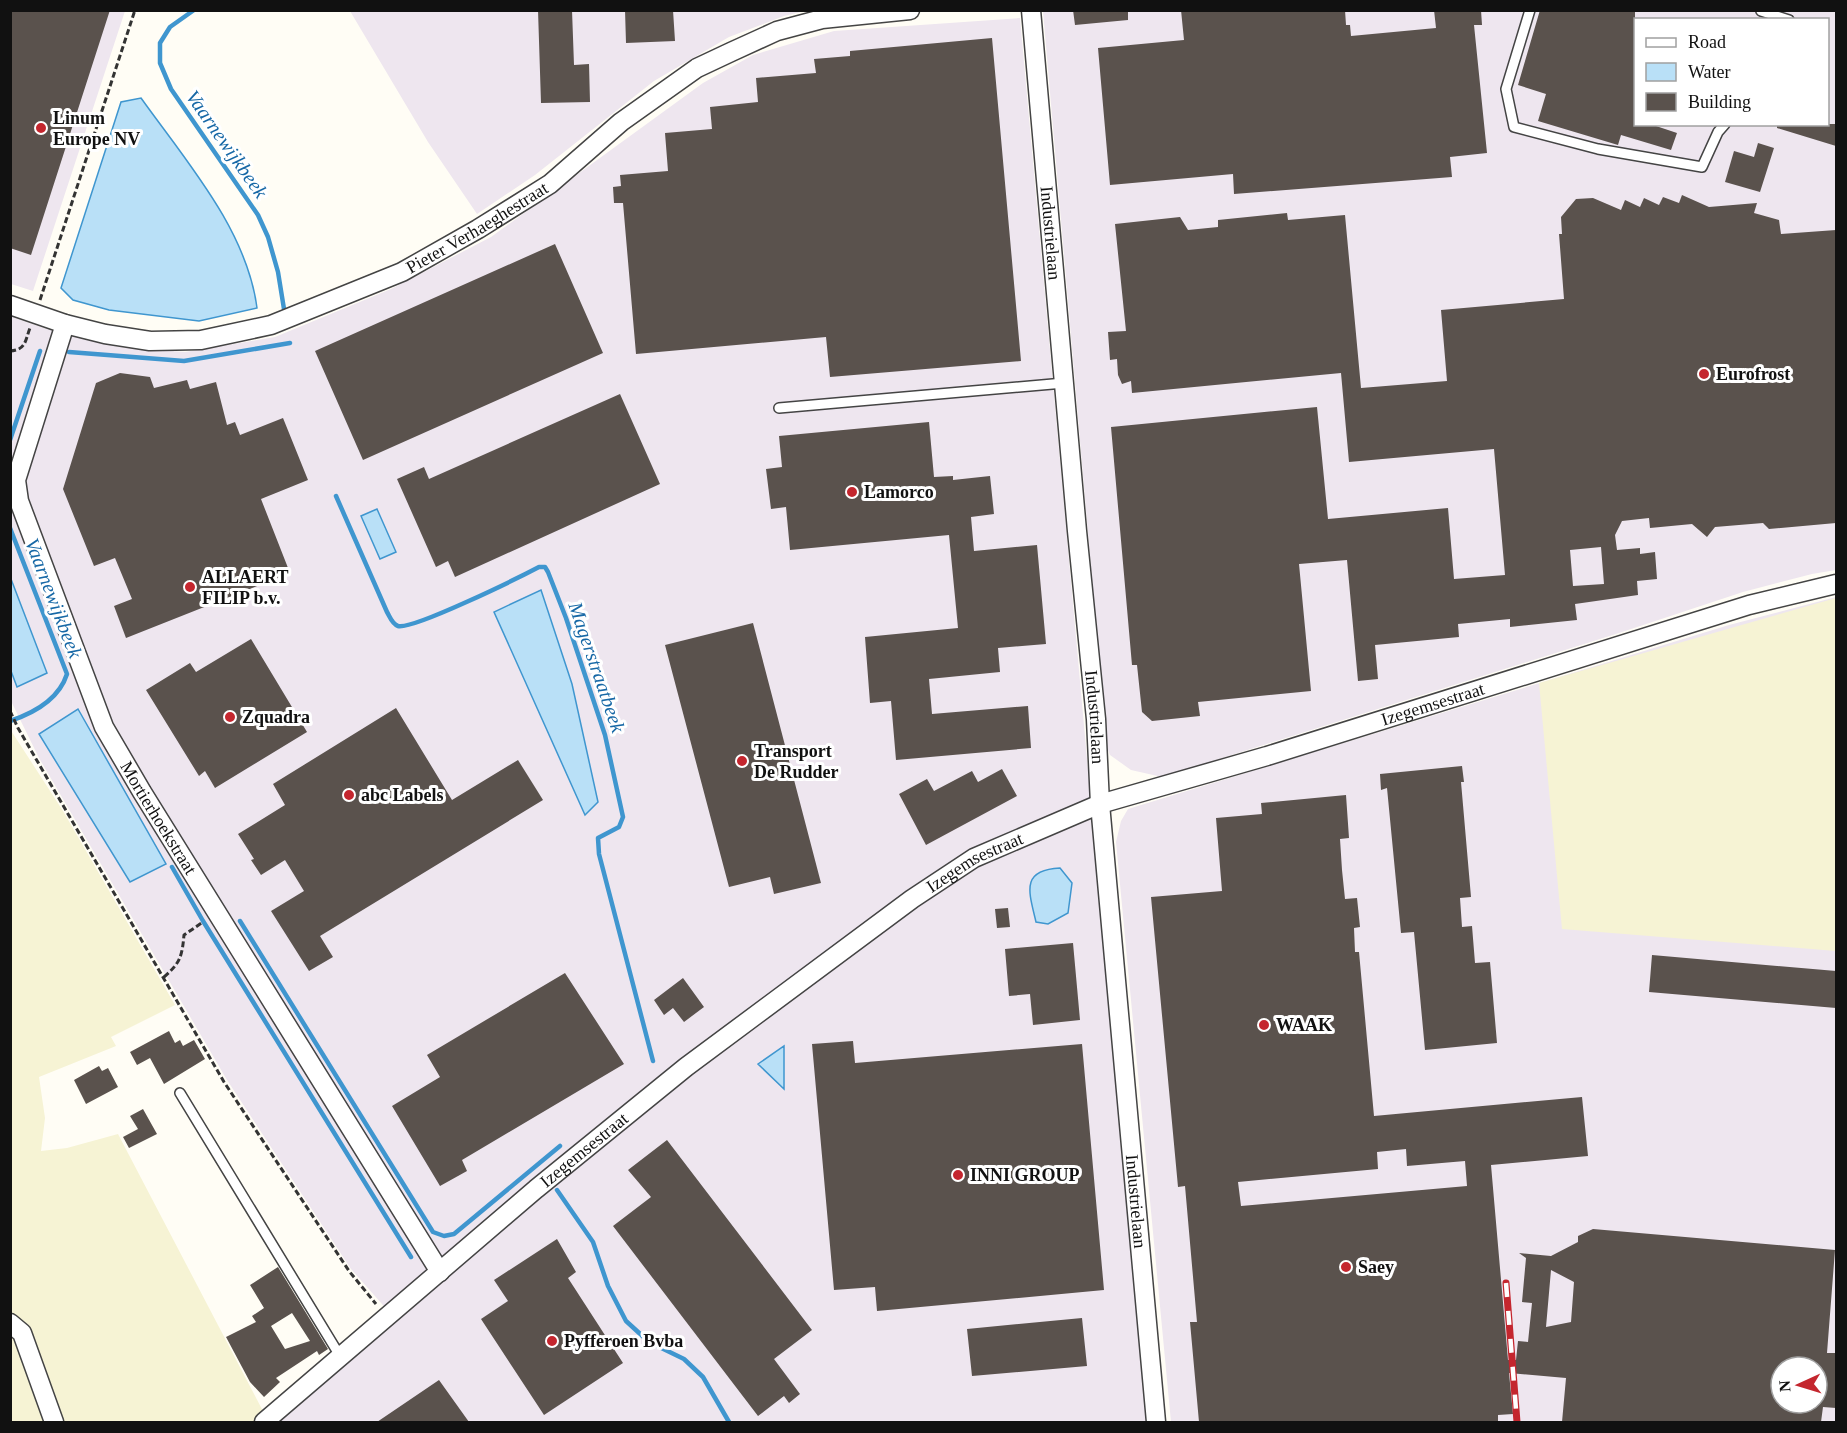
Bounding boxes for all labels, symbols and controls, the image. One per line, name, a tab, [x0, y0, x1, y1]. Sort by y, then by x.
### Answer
legend	[1634, 18, 1829, 126]
text: Road	[1688, 32, 1726, 52]
text: Water	[1688, 62, 1731, 82]
water label: Vaarnewijkbeek	[181, 86, 273, 204]
text: Building	[1688, 92, 1751, 112]
place label: Linum Europe NV	[53, 108, 140, 149]
marker: Linum Europe NV	[34, 121, 48, 135]
street label: Pieter Verhaeghestraat	[403, 178, 552, 278]
street label: Industrielaan	[1037, 185, 1065, 281]
place label: Eurofrost	[1716, 364, 1790, 384]
marker: Eurofrost	[1697, 367, 1711, 381]
place label: Lamorco	[864, 482, 934, 502]
marker: Lamorco	[845, 485, 859, 499]
water label: Vaarnewijkbeek	[20, 535, 87, 662]
place label: ALLAERT FILIP b.v.	[202, 567, 288, 608]
marker: ALLAERT FILIP b.v.	[183, 580, 197, 594]
water label: Magerstraatbeek	[563, 598, 630, 737]
street label: Industrielaan	[1081, 669, 1108, 764]
street label: Izegemsestraat	[1379, 679, 1487, 730]
place label: Zquadra	[242, 707, 310, 727]
marker: Zquadra	[223, 710, 237, 724]
place label: Transport De Rudder	[754, 741, 839, 782]
marker: Transport De Rudder	[735, 754, 749, 768]
street label: Mortierhoekstraat	[116, 758, 201, 878]
place label: abc Labels	[361, 785, 444, 805]
marker: abc Labels	[342, 788, 356, 802]
street label: Izegemsestraat	[923, 828, 1026, 897]
place label: WAAK	[1276, 1015, 1332, 1035]
marker: WAAK	[1257, 1018, 1271, 1032]
street label: Izegemsestraat	[536, 1108, 632, 1192]
street label: Industrielaan	[1122, 1154, 1150, 1249]
place label: INNI GROUP	[970, 1165, 1080, 1185]
marker: INNI GROUP	[951, 1168, 965, 1182]
place label: Saey	[1358, 1257, 1394, 1277]
marker: Saey	[1339, 1260, 1353, 1274]
place label: Pyfferoen Bvba	[564, 1331, 683, 1351]
marker: Pyfferoen Bvba	[545, 1334, 559, 1348]
north arrow	[1769, 1355, 1829, 1415]
text: N	[1776, 1379, 1793, 1392]

